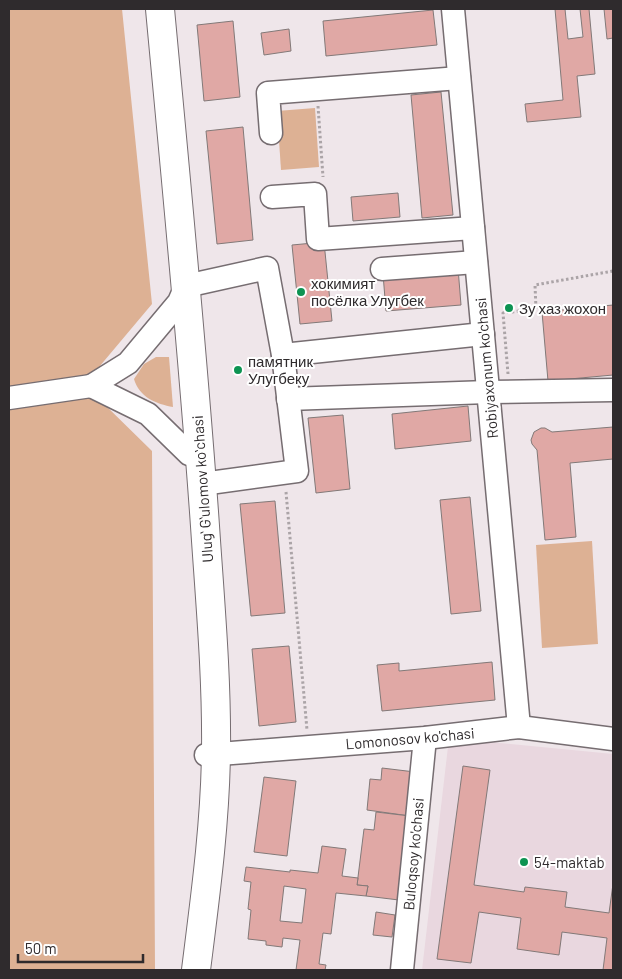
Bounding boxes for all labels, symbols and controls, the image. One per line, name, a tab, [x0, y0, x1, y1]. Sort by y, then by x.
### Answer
place label: хокимият посёлка Улугбек	[311, 274, 424, 309]
marker: хокимият посёлка Улугбек	[295, 286, 307, 298]
street label: Robiyaxonum ko'chasi	[471, 297, 501, 439]
place label: Зу хаз жохон	[519, 299, 606, 317]
marker: Зу хаз жохон	[503, 302, 515, 314]
place label: памятник Улугбеку	[248, 352, 313, 387]
marker: памятник Улугбеку	[232, 364, 244, 376]
street label: Ulugʻ Gʻulomov koʻchasi	[188, 415, 216, 563]
street label: Lomonosov ko'chasi	[345, 723, 475, 753]
street label: Buloqsoy ko'chasi	[399, 797, 427, 911]
place label: 54-maktab	[534, 853, 605, 871]
marker: 54-maktab	[518, 856, 530, 868]
scale bar	[18, 932, 142, 964]
text: 50 m	[25, 939, 57, 957]

